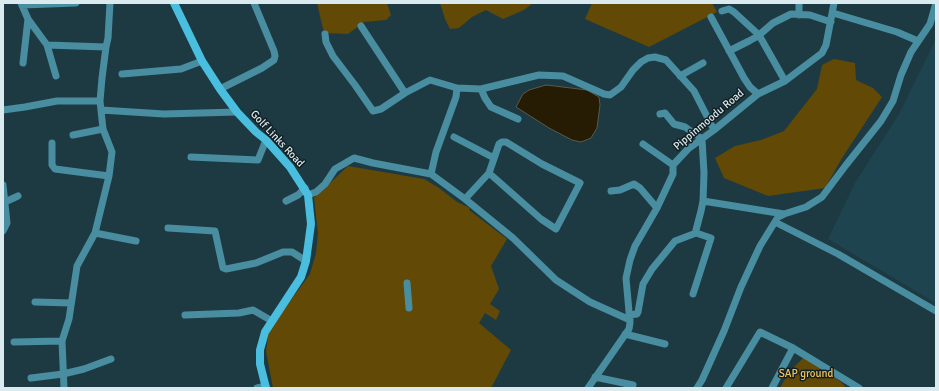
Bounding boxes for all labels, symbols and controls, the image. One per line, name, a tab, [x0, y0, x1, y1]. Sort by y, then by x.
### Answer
street label: Pippinmoodu Road	[671, 87, 747, 153]
street label: Golf Links Road	[247, 108, 307, 170]
park label: SAP ground	[779, 367, 833, 381]

